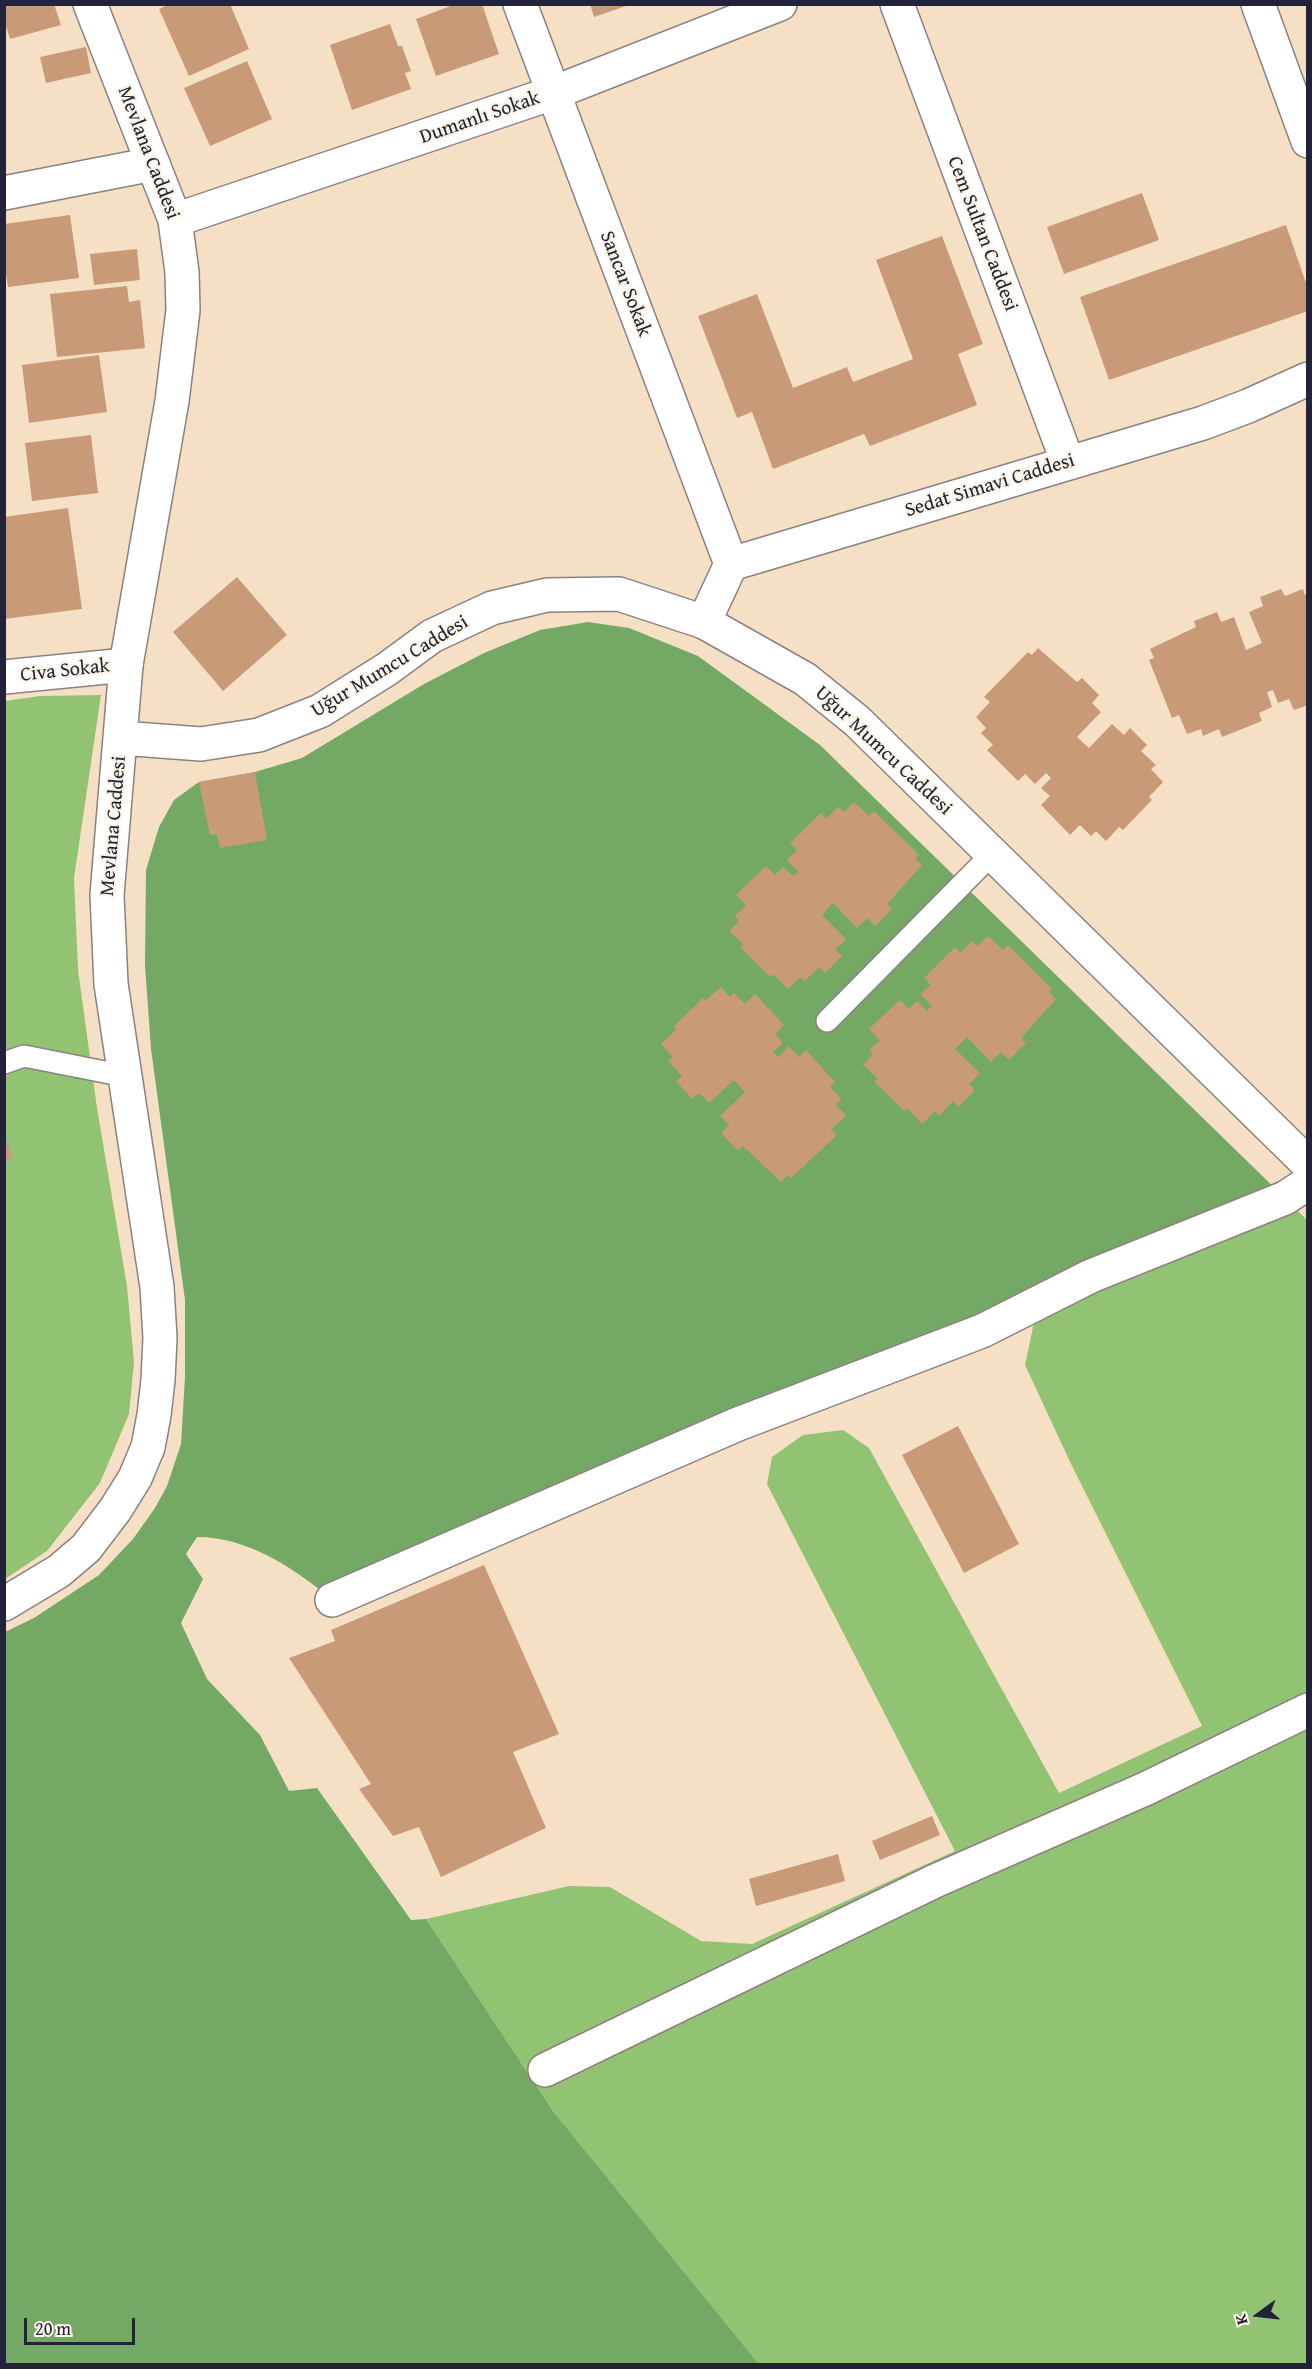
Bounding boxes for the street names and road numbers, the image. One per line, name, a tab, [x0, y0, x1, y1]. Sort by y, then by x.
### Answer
street label: Mevlana Caddesi	[112, 83, 184, 223]
street label: Dumanlı Sokak	[417, 86, 543, 150]
street label: Cem Sultan Caddesi	[941, 153, 1023, 315]
street label: Sancar Sokak	[594, 228, 656, 340]
street label: Sedat Simavi Caddesi	[902, 449, 1078, 523]
street label: Uğur Mumcu Caddesi	[307, 611, 473, 723]
street label: Civa Sokak	[19, 654, 111, 688]
street label: Uğur Mumcu Caddesi	[809, 681, 957, 821]
street label: Mevlana Caddesi	[96, 755, 132, 897]

